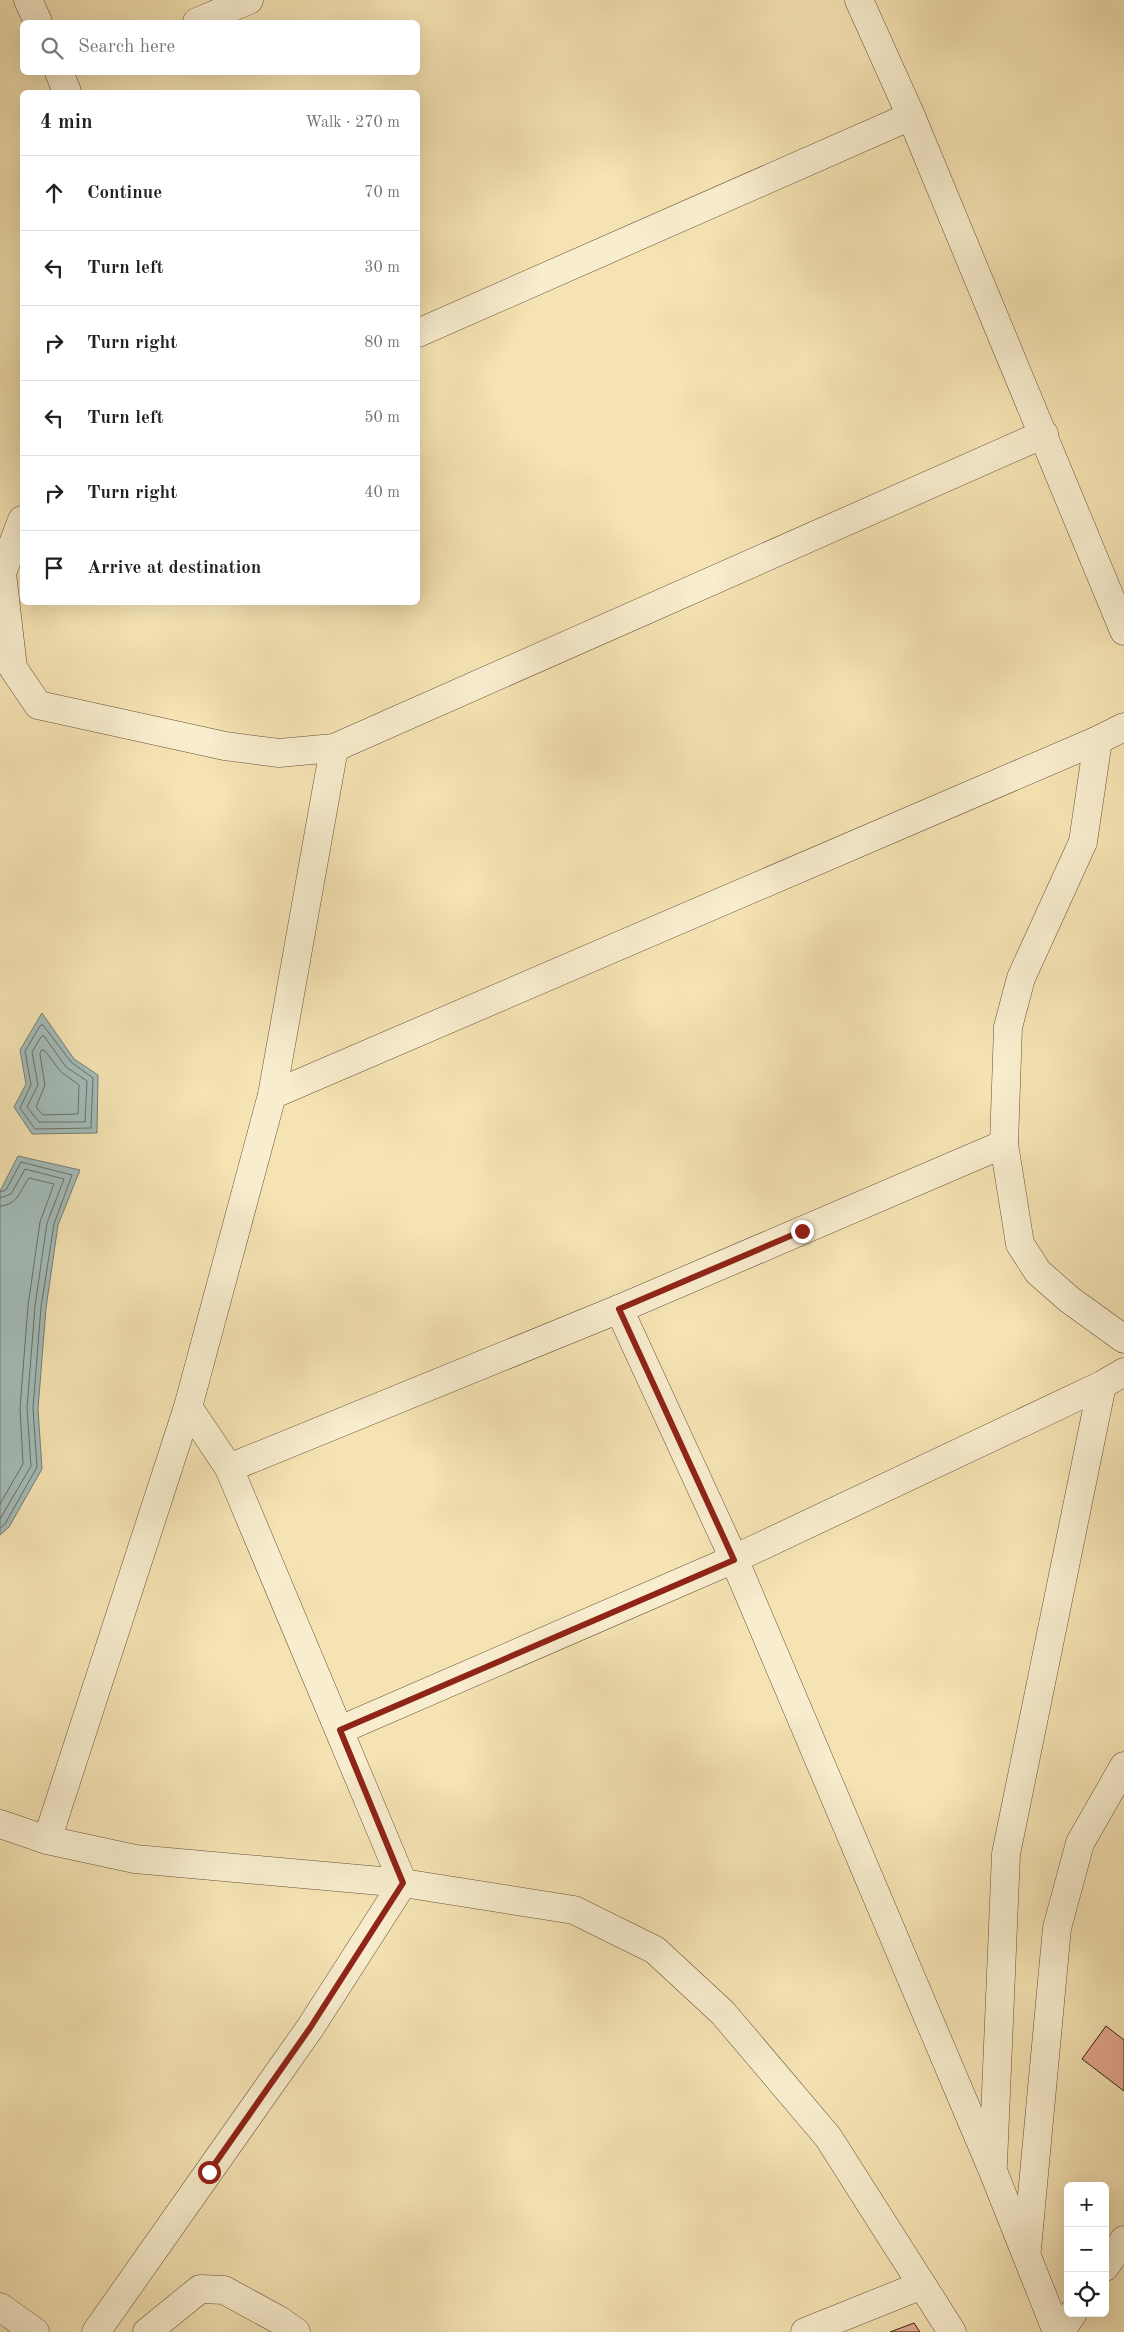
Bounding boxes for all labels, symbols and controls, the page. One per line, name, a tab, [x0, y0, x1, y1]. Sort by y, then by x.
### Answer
search box	[20, 20, 420, 75]
icon: search	[38, 34, 66, 62]
text: Search here	[78, 38, 175, 57]
text: 4 min	[40, 112, 93, 133]
text: Walk · 270 m	[305, 115, 400, 131]
icon: ahead	[40, 179, 68, 207]
text: Continue	[87, 184, 162, 203]
text: 70 m	[364, 185, 400, 201]
icon: left	[40, 254, 68, 282]
text: Turn left	[87, 259, 164, 278]
text: 30 m	[364, 260, 400, 276]
icon: right	[40, 329, 68, 357]
text: Turn right	[87, 334, 177, 353]
text: 80 m	[364, 335, 400, 351]
icon: left	[40, 404, 68, 432]
text: Turn left	[87, 409, 164, 428]
text: 50 m	[364, 410, 400, 426]
icon: right	[40, 479, 68, 507]
text: Turn right	[87, 484, 177, 503]
text: 40 m	[364, 485, 400, 501]
icon: arrive	[40, 554, 68, 582]
text: Arrive at destination	[87, 559, 261, 578]
route end	[791, 1220, 814, 1243]
route start	[198, 2161, 221, 2184]
map controls	[1064, 2182, 1109, 2317]
button: +	[1064, 2182, 1109, 2227]
button: −	[1064, 2227, 1109, 2272]
button: locate	[1064, 2272, 1109, 2317]

